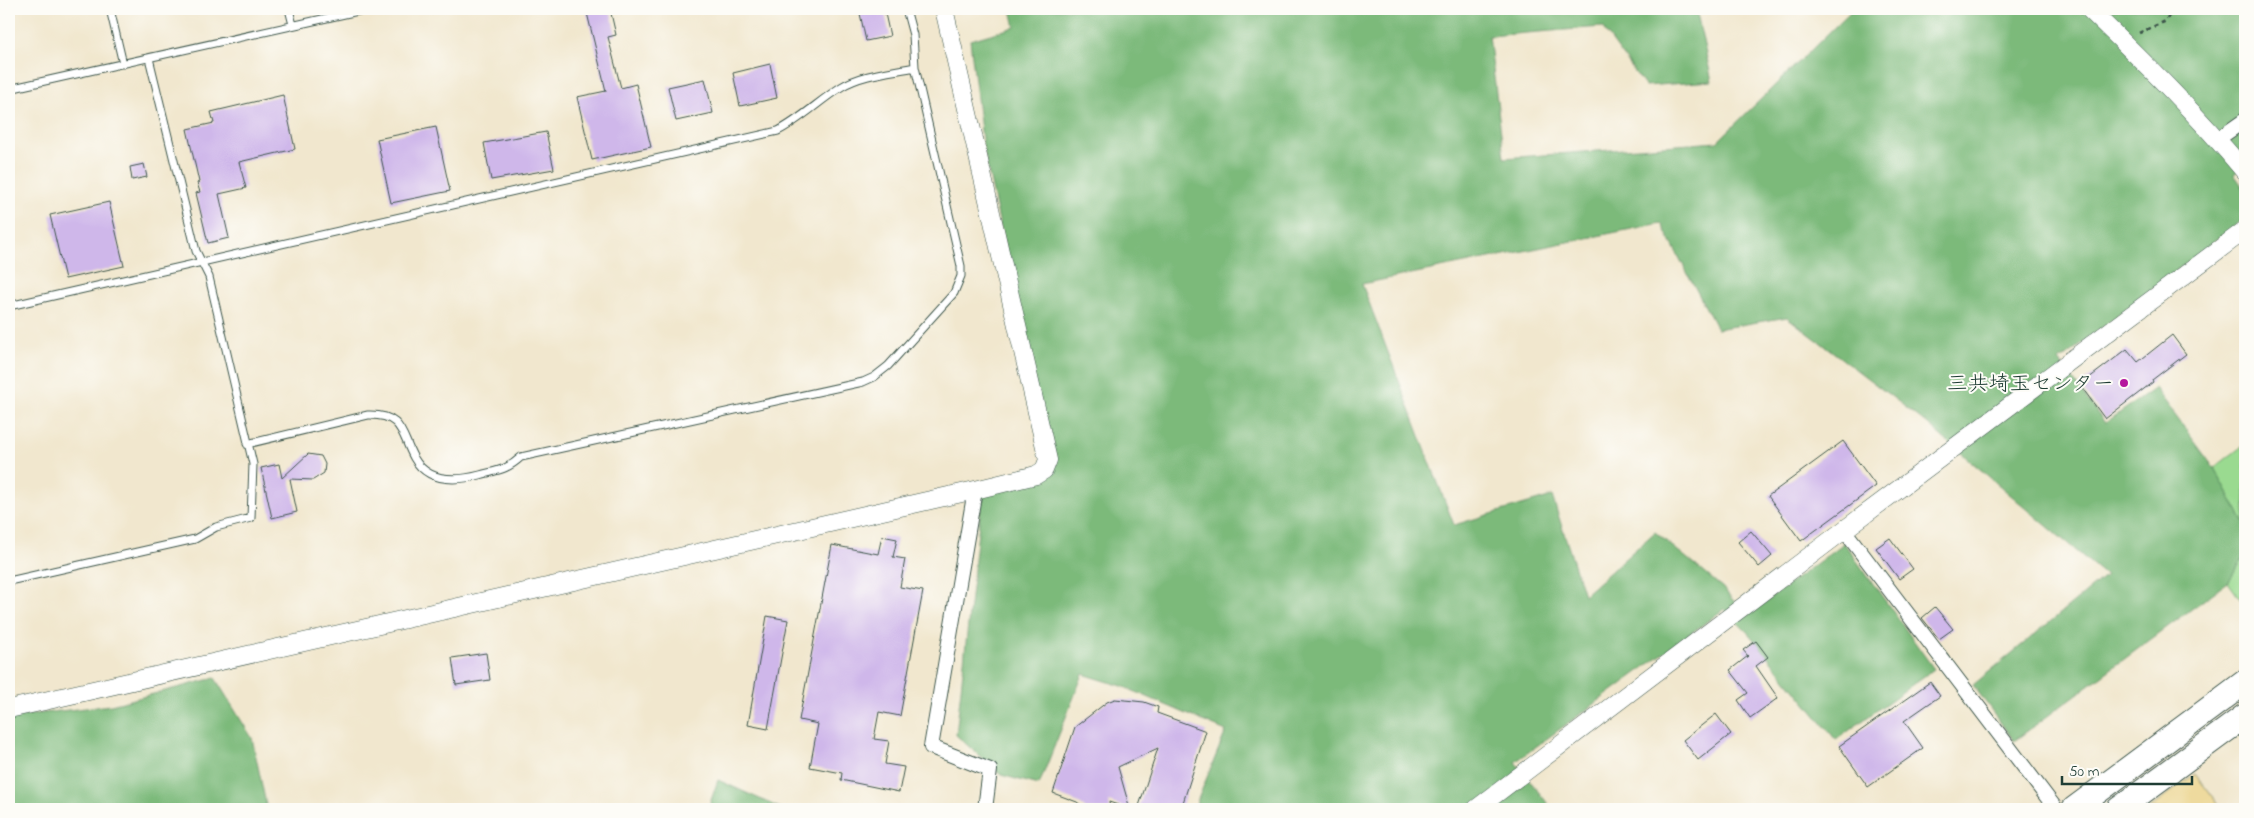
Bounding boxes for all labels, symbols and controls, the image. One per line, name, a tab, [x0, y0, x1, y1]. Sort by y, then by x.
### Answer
place label: 三共埼玉センター	[1947, 370, 2114, 400]
marker: 三共埼玉センター	[2118, 377, 2130, 389]
scale bar	[2062, 753, 2192, 785]
text: 50 m	[2069, 761, 2100, 783]

